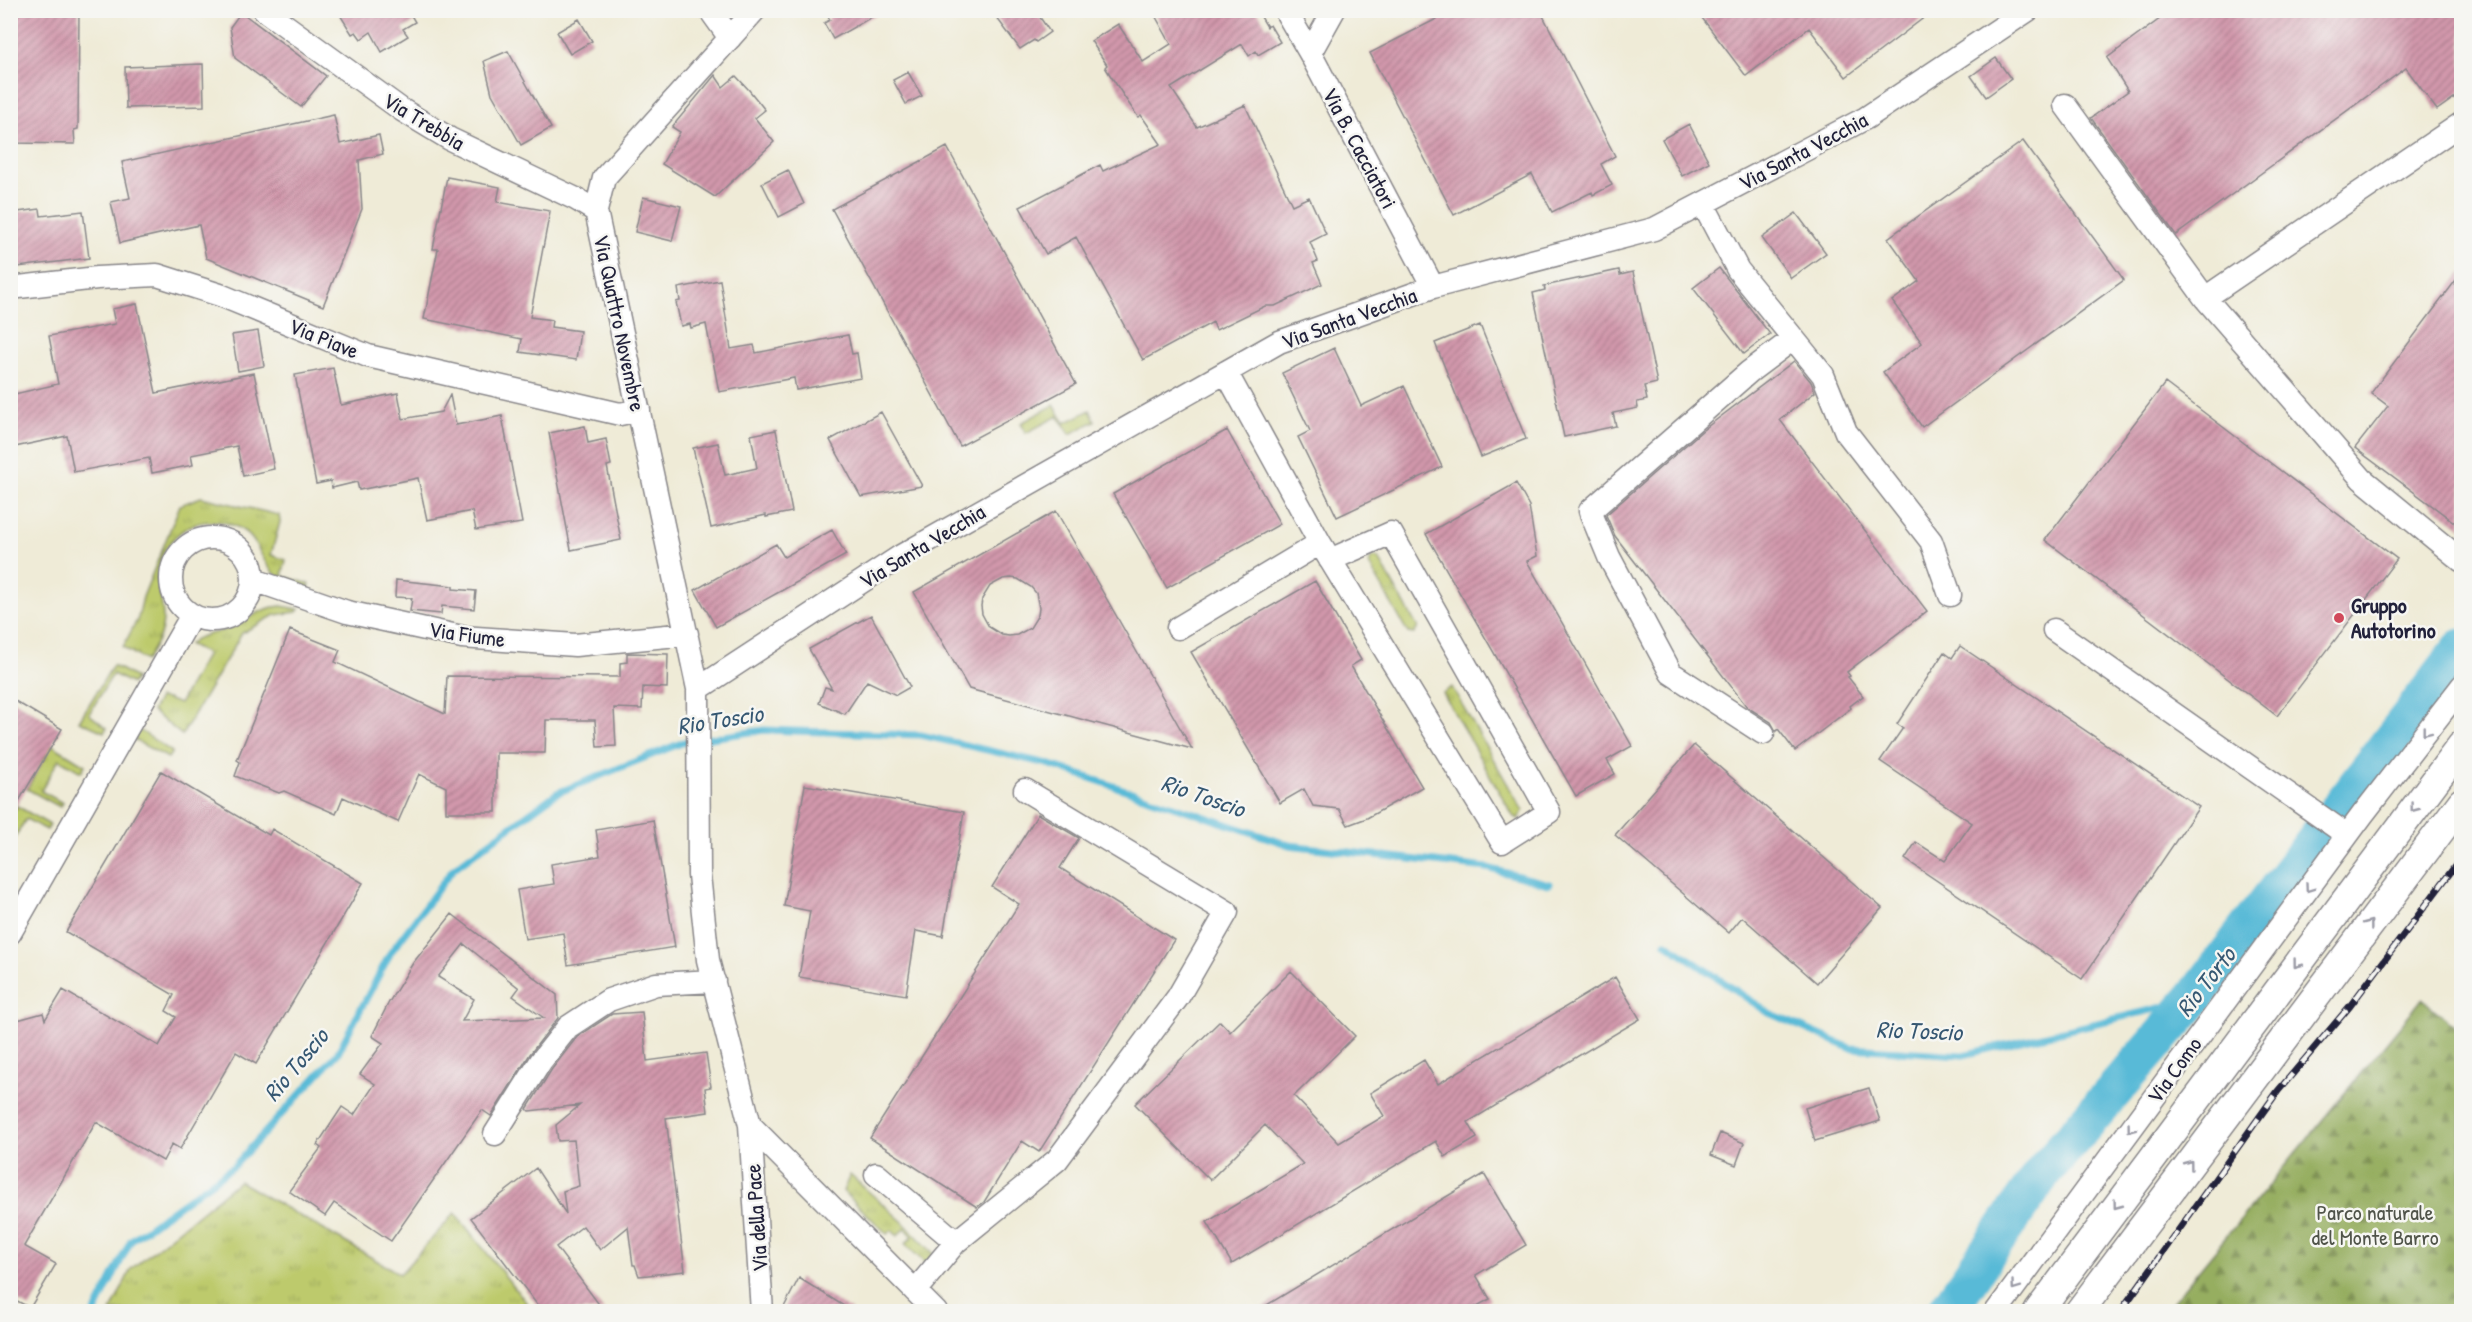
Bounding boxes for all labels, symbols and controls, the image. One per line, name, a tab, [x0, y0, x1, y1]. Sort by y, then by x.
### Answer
street label: Via B. Cacciatori	[1316, 82, 1404, 214]
street label: Via Trebbia	[378, 85, 471, 157]
street label: Via Santa Vecchia	[1733, 104, 1873, 198]
street label: Via Quattro Novembre	[587, 232, 653, 414]
street label: Via Santa Vecchia	[1277, 280, 1421, 356]
street label: Via Piave	[285, 310, 364, 366]
street label: Via Santa Vecchia	[853, 496, 991, 595]
place label: Gruppo Autotorino	[2351, 590, 2436, 645]
marker: Gruppo Autotorino	[2332, 611, 2346, 625]
street label: Via Fiume	[427, 614, 507, 654]
water label: Rio Toscio	[675, 696, 767, 742]
one-way arrow	[2422, 725, 2433, 736]
water label: Rio Toscio	[1157, 766, 1251, 825]
one-way arrow	[2410, 802, 2421, 813]
one-way arrow	[2305, 881, 2316, 892]
one-way arrow	[2362, 920, 2373, 931]
water label: Rio Torto	[2168, 938, 2244, 1023]
one-way arrow	[2293, 958, 2304, 969]
water label: Rio Toscio	[1876, 1013, 1965, 1048]
water label: Rio Toscio	[255, 1019, 337, 1108]
street label: Via Como	[2140, 1030, 2208, 1109]
one-way arrow	[2127, 1123, 2138, 1134]
one-way arrow	[2182, 1160, 2193, 1171]
street label: Via della Pace	[737, 1163, 775, 1273]
park label: Parco naturale del Monte Barro	[2311, 1197, 2439, 1252]
one-way arrow	[2114, 1198, 2125, 1209]
one-way arrow	[2011, 1280, 2022, 1291]

